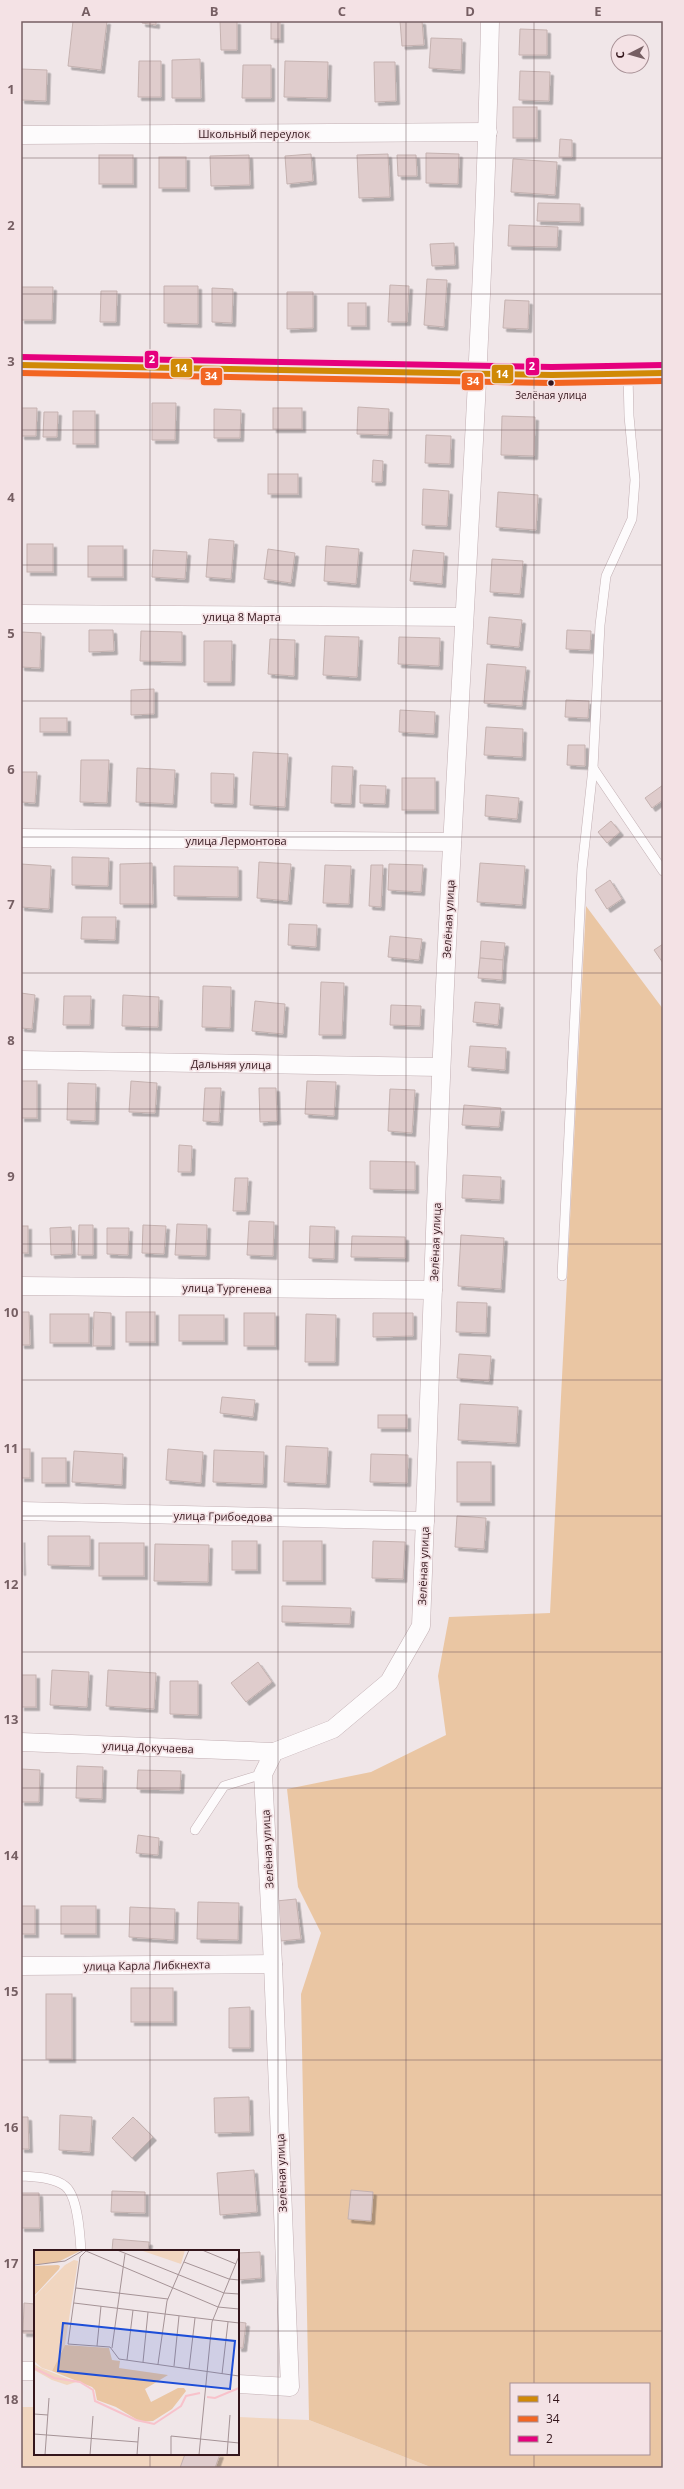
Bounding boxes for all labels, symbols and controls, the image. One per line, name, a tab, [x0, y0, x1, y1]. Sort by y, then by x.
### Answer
text: A	[82, 2, 91, 20]
text: B	[210, 2, 219, 20]
text: C	[338, 2, 346, 20]
text: D	[465, 2, 475, 20]
text: E	[594, 2, 602, 20]
north arrow	[610, 34, 650, 74]
text: С	[612, 51, 627, 59]
text: 1	[7, 80, 15, 98]
street label: Школьный переулок	[198, 126, 310, 141]
text: 2	[7, 216, 15, 234]
line badge: 2	[144, 350, 159, 369]
text: 2	[149, 351, 155, 366]
text: 3	[7, 352, 15, 370]
line badge: 2	[525, 357, 540, 376]
line badge: 14	[170, 358, 193, 378]
text: 2	[529, 358, 535, 373]
text: 14	[175, 360, 188, 375]
line badge: 14	[491, 364, 514, 384]
text: 14	[496, 366, 509, 381]
line badge: 34	[200, 367, 223, 386]
text: 34	[205, 368, 218, 383]
line badge: 34	[461, 372, 484, 391]
text: 34	[467, 373, 480, 388]
marker: Зелёная улица	[546, 378, 556, 388]
place label: Зелёная улица	[515, 388, 587, 402]
text: 4	[7, 488, 15, 506]
street label: улица 8 Марта	[203, 609, 281, 624]
text: 5	[7, 624, 15, 642]
text: 6	[7, 760, 15, 778]
street label: улица Лермонтова	[185, 833, 287, 848]
street label: Зелёная улица	[438, 879, 458, 959]
text: 7	[7, 895, 15, 913]
text: 8	[7, 1031, 15, 1049]
street label: Дальняя улица	[191, 1056, 271, 1072]
text: 9	[7, 1167, 15, 1185]
street label: Зелёная улица	[426, 1202, 444, 1282]
street label: улица Тургенева	[182, 1280, 272, 1296]
text: 10	[4, 1303, 18, 1321]
text: 11	[4, 1439, 18, 1457]
street label: улица Грибоедова	[173, 1508, 273, 1524]
street label: Зелёная улица	[414, 1526, 432, 1606]
text: 12	[4, 1575, 19, 1593]
text: 13	[4, 1710, 18, 1728]
street label: улица Докучаева	[102, 1738, 194, 1756]
street label: Зелёная улица	[257, 1809, 277, 1889]
text: 14	[4, 1846, 19, 1864]
street label: улица Карла Либкнехта	[84, 1956, 210, 1974]
text: 15	[4, 1982, 18, 2000]
text: 16	[4, 2118, 19, 2136]
street label: Зелёная улица	[272, 2133, 290, 2213]
inset map	[34, 2250, 239, 2455]
text: 17	[4, 2254, 19, 2272]
legend	[510, 2383, 650, 2455]
text: 18	[4, 2390, 18, 2408]
text: 14	[546, 2390, 560, 2407]
text: 34	[546, 2410, 560, 2427]
text: 2	[546, 2430, 553, 2447]

